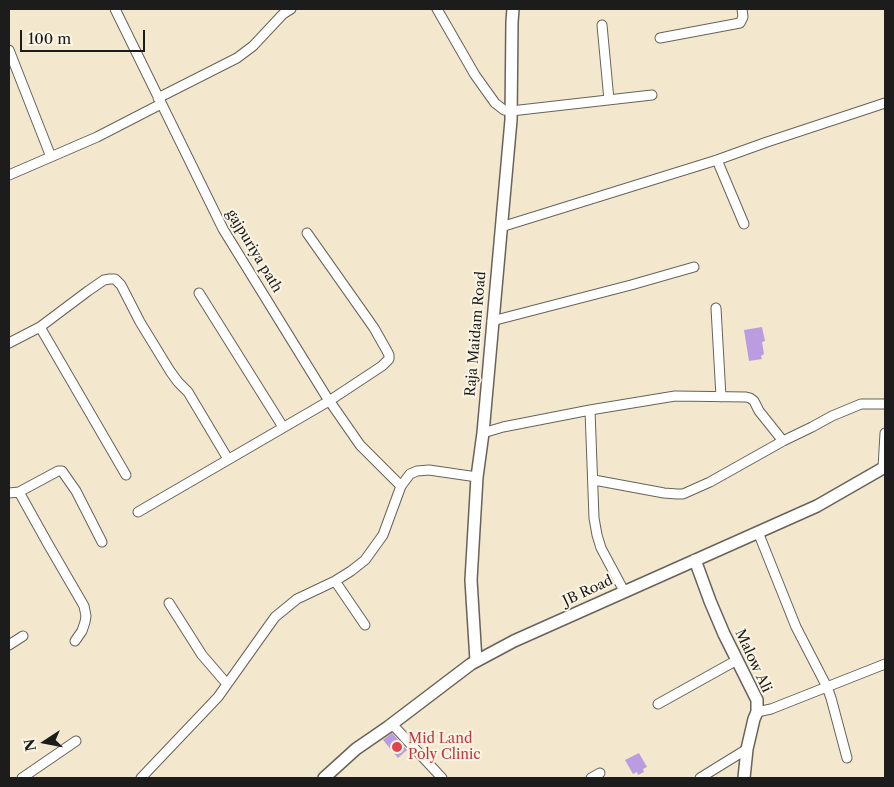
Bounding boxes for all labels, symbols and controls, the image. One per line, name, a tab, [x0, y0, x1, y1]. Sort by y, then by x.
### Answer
scale bar	[22, 20, 148, 52]
text: 100 m	[28, 29, 71, 48]
street label: gajpuriya path	[223, 206, 285, 296]
street label: Raja Maidam Road	[462, 271, 490, 397]
street label: JB Road	[560, 572, 616, 610]
street label: Malow Ali	[731, 627, 775, 695]
north arrow	[20, 717, 70, 767]
place label: Mid Land Poly Clinic	[408, 731, 481, 764]
text: N	[20, 737, 40, 753]
marker: Mid Land Poly Clinic	[390, 740, 404, 754]

